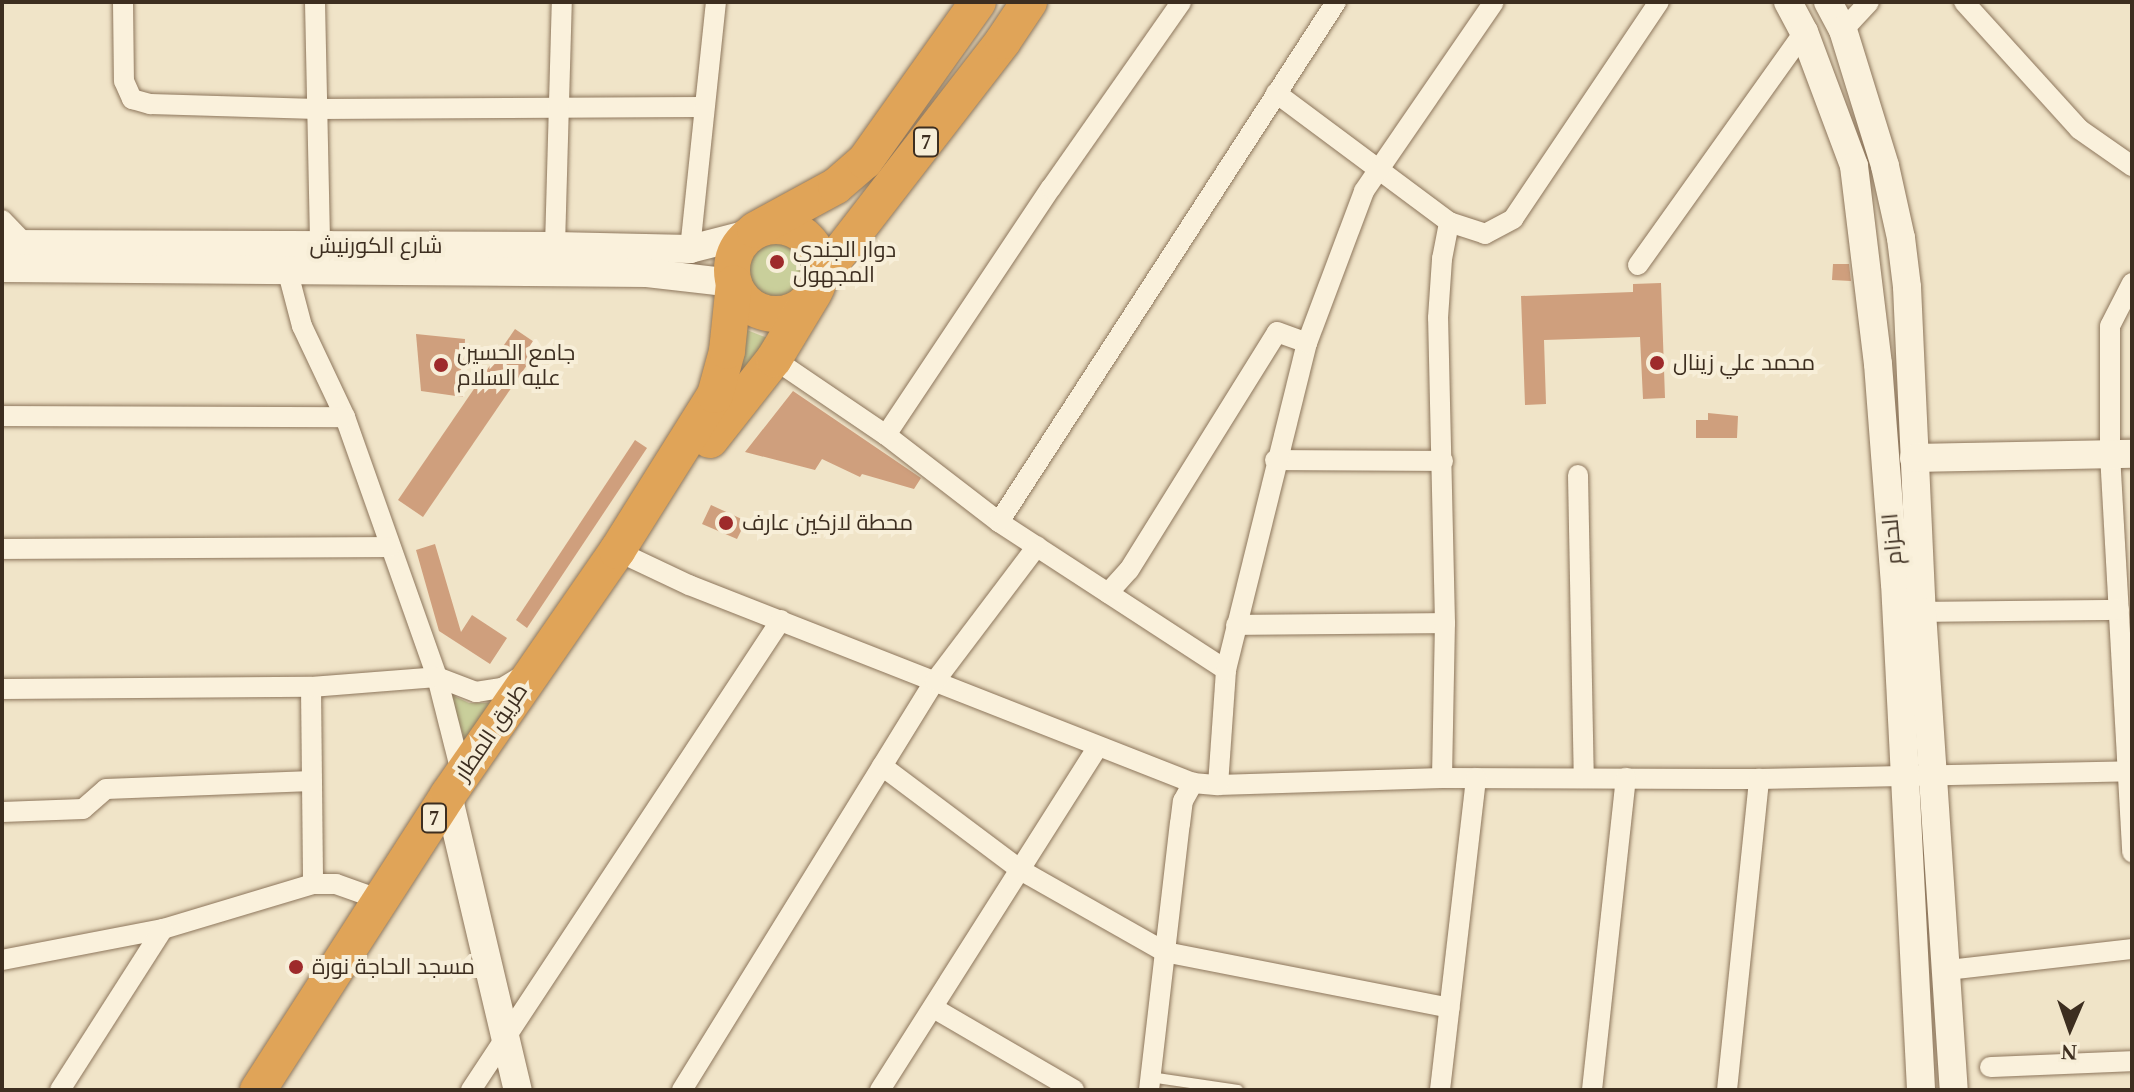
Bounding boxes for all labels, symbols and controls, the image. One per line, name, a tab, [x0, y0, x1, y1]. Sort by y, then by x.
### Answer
road number: 7	[912, 126, 940, 158]
street label: شارع الكورنيش	[310, 233, 442, 259]
place label: دوار الجندي المجهول	[793, 236, 896, 288]
marker: دوار الجندي المجهول	[768, 253, 786, 271]
place label: جامع الحسين عليه السلام	[457, 339, 575, 390]
place label: محمد علي زينال	[1673, 350, 1815, 376]
marker: محمد علي زينال	[1648, 354, 1666, 372]
marker: جامع الحسين عليه السلام	[432, 356, 450, 374]
place label: محطة لازكين عارف	[742, 510, 913, 536]
street label: الحزام	[1877, 512, 1907, 566]
marker: محطة لازكين عارف	[717, 514, 735, 532]
street label: طريق المطار	[449, 678, 533, 786]
road number: 7	[420, 802, 448, 834]
place label: مسجد الحاجة نورة	[312, 954, 475, 980]
marker: مسجد الحاجة نورة	[287, 958, 305, 976]
north arrow	[2030, 988, 2110, 1068]
text: N	[2061, 1040, 2078, 1065]

